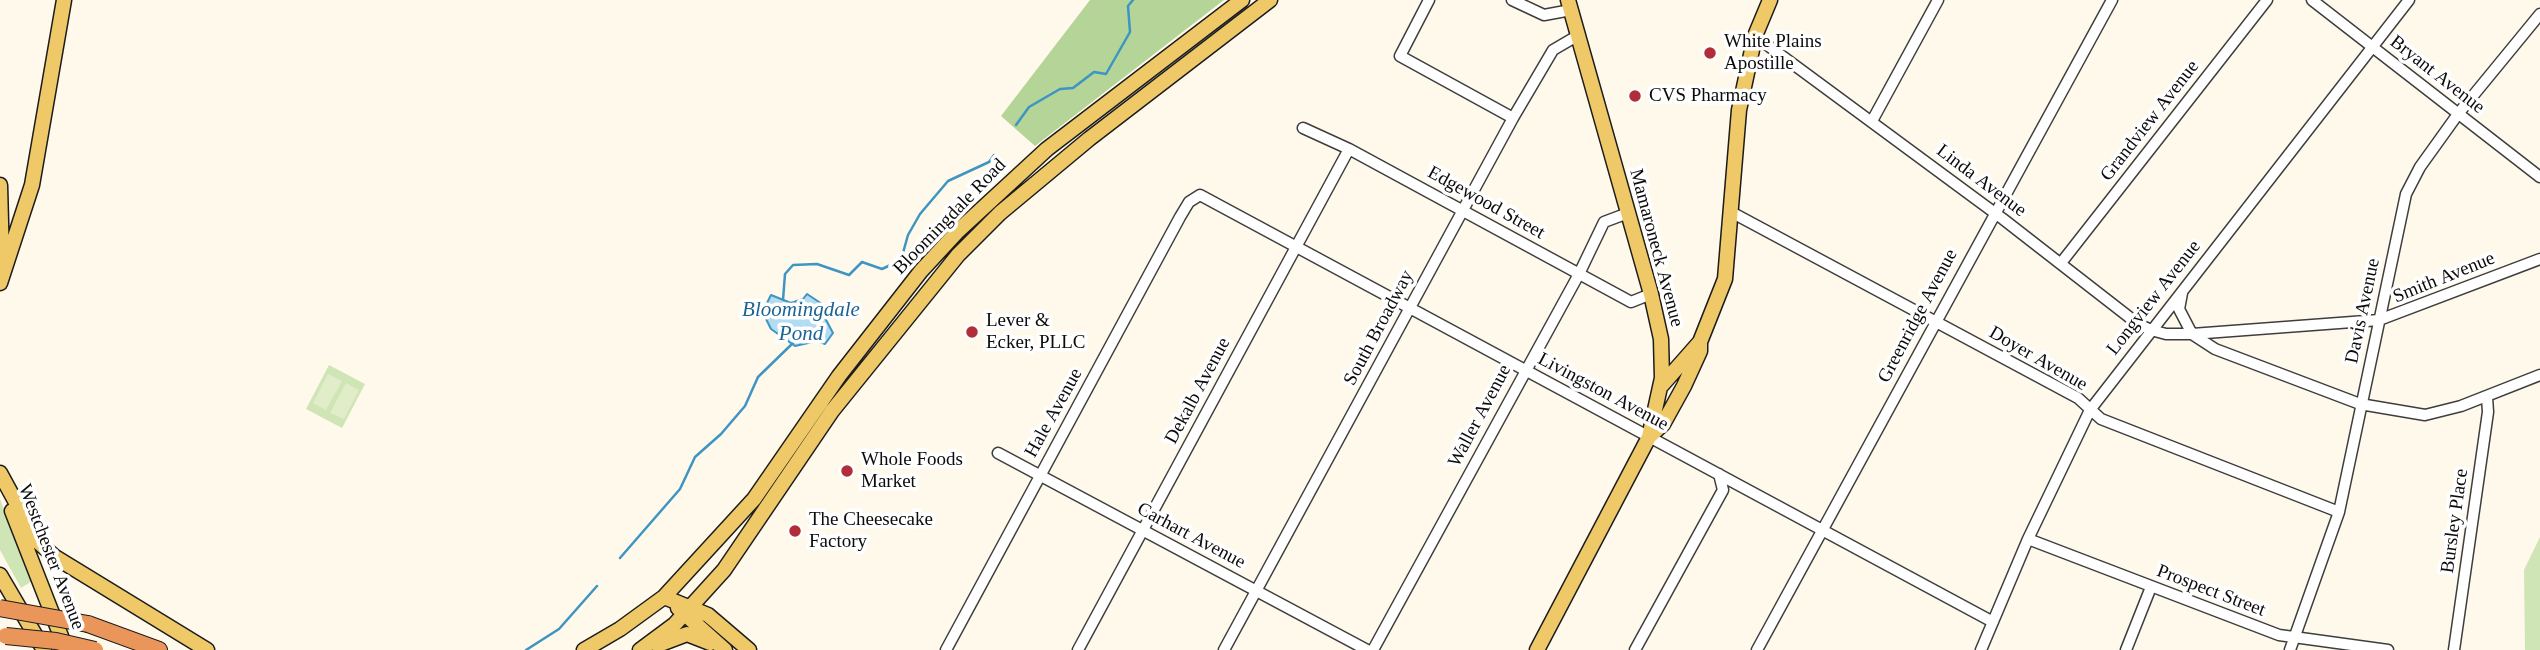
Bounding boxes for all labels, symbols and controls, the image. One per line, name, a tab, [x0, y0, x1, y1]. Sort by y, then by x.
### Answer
place label: White Plains Apostille	[1724, 31, 1822, 75]
street label: Bryant Avenue	[2385, 31, 2489, 119]
marker: White Plains Apostille	[1702, 45, 1718, 61]
street label: Grandview Avenue	[2096, 56, 2204, 186]
place label: CVS Pharmacy	[1649, 85, 1767, 107]
marker: CVS Pharmacy	[1627, 88, 1643, 104]
street label: Linda Avenue	[1932, 140, 2030, 222]
street label: Bloomingdale Road	[889, 154, 1011, 280]
street label: Edgewood Street	[1423, 161, 1549, 245]
street label: Mamaroneck Avenue	[1624, 166, 1688, 330]
street label: Longview Avenue	[2102, 236, 2206, 360]
street label: Greenridge Avenue	[1873, 245, 1963, 387]
street label: Smith Avenue	[2390, 247, 2498, 309]
street label: Davis Avenue	[2341, 256, 2385, 366]
street label: South Broadway	[1339, 267, 1419, 389]
water label: Bloomingdale Pond	[742, 297, 860, 347]
place label: Lever & Ecker, PLLC	[986, 310, 1085, 354]
street label: Doyer Avenue	[1985, 322, 2091, 396]
marker: Lever & Ecker, PLLC	[964, 324, 980, 340]
street label: Dekalb Avenue	[1160, 334, 1236, 448]
street label: Livingston Avenue	[1534, 348, 1672, 436]
street label: Waller Avenue	[1444, 361, 1516, 471]
street label: Hale Avenue	[1020, 364, 1088, 462]
place label: Whole Foods Market	[861, 449, 963, 493]
marker: Whole Foods Market	[839, 463, 855, 479]
street label: Bursley Place	[2436, 467, 2474, 575]
street label: Westchester Avenue	[13, 481, 89, 633]
street label: Carhart Avenue	[1133, 498, 1249, 574]
place label: The Cheesecake Factory	[809, 509, 933, 553]
marker: The Cheesecake Factory	[787, 523, 803, 539]
street label: Prospect Street	[2153, 560, 2269, 622]

